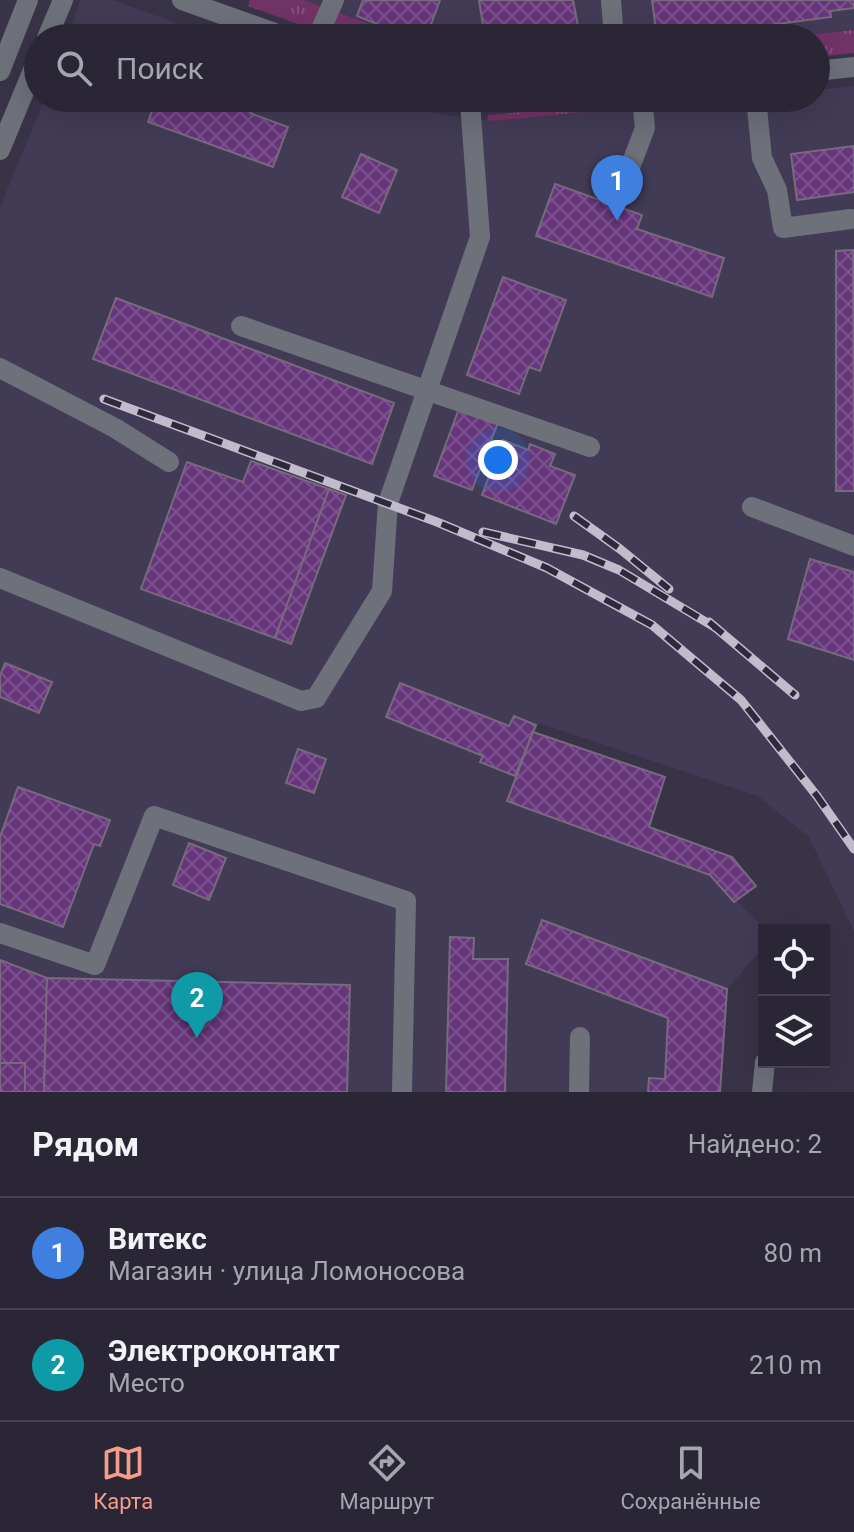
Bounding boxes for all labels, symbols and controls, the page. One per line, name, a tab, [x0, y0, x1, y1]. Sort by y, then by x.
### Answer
search box	[24, 24, 830, 112]
icon: search	[52, 46, 96, 90]
text: Поиск	[116, 51, 204, 86]
pin: 1	[591, 155, 643, 221]
your location	[478, 440, 518, 480]
map controls	[758, 924, 830, 1068]
button: locate	[758, 924, 830, 996]
pin: 2	[171, 972, 223, 1038]
button: layers	[758, 996, 830, 1068]
text: Рядом	[32, 1124, 139, 1164]
text: Найдено: 2	[688, 1129, 822, 1159]
text: Витекс	[108, 1221, 207, 1256]
text: 1	[51, 1238, 65, 1268]
text: 80 m	[764, 1238, 822, 1268]
text: Магазин · улица Ломоносова	[108, 1256, 465, 1286]
text: Электроконтакт	[108, 1333, 340, 1368]
text: 2	[51, 1350, 65, 1380]
text: 210 m	[749, 1350, 822, 1380]
text: Место	[108, 1368, 185, 1398]
tab: Карта	[93, 1441, 153, 1514]
tab: Маршрут	[340, 1441, 434, 1514]
tab: Сохранённые	[620, 1441, 761, 1514]

